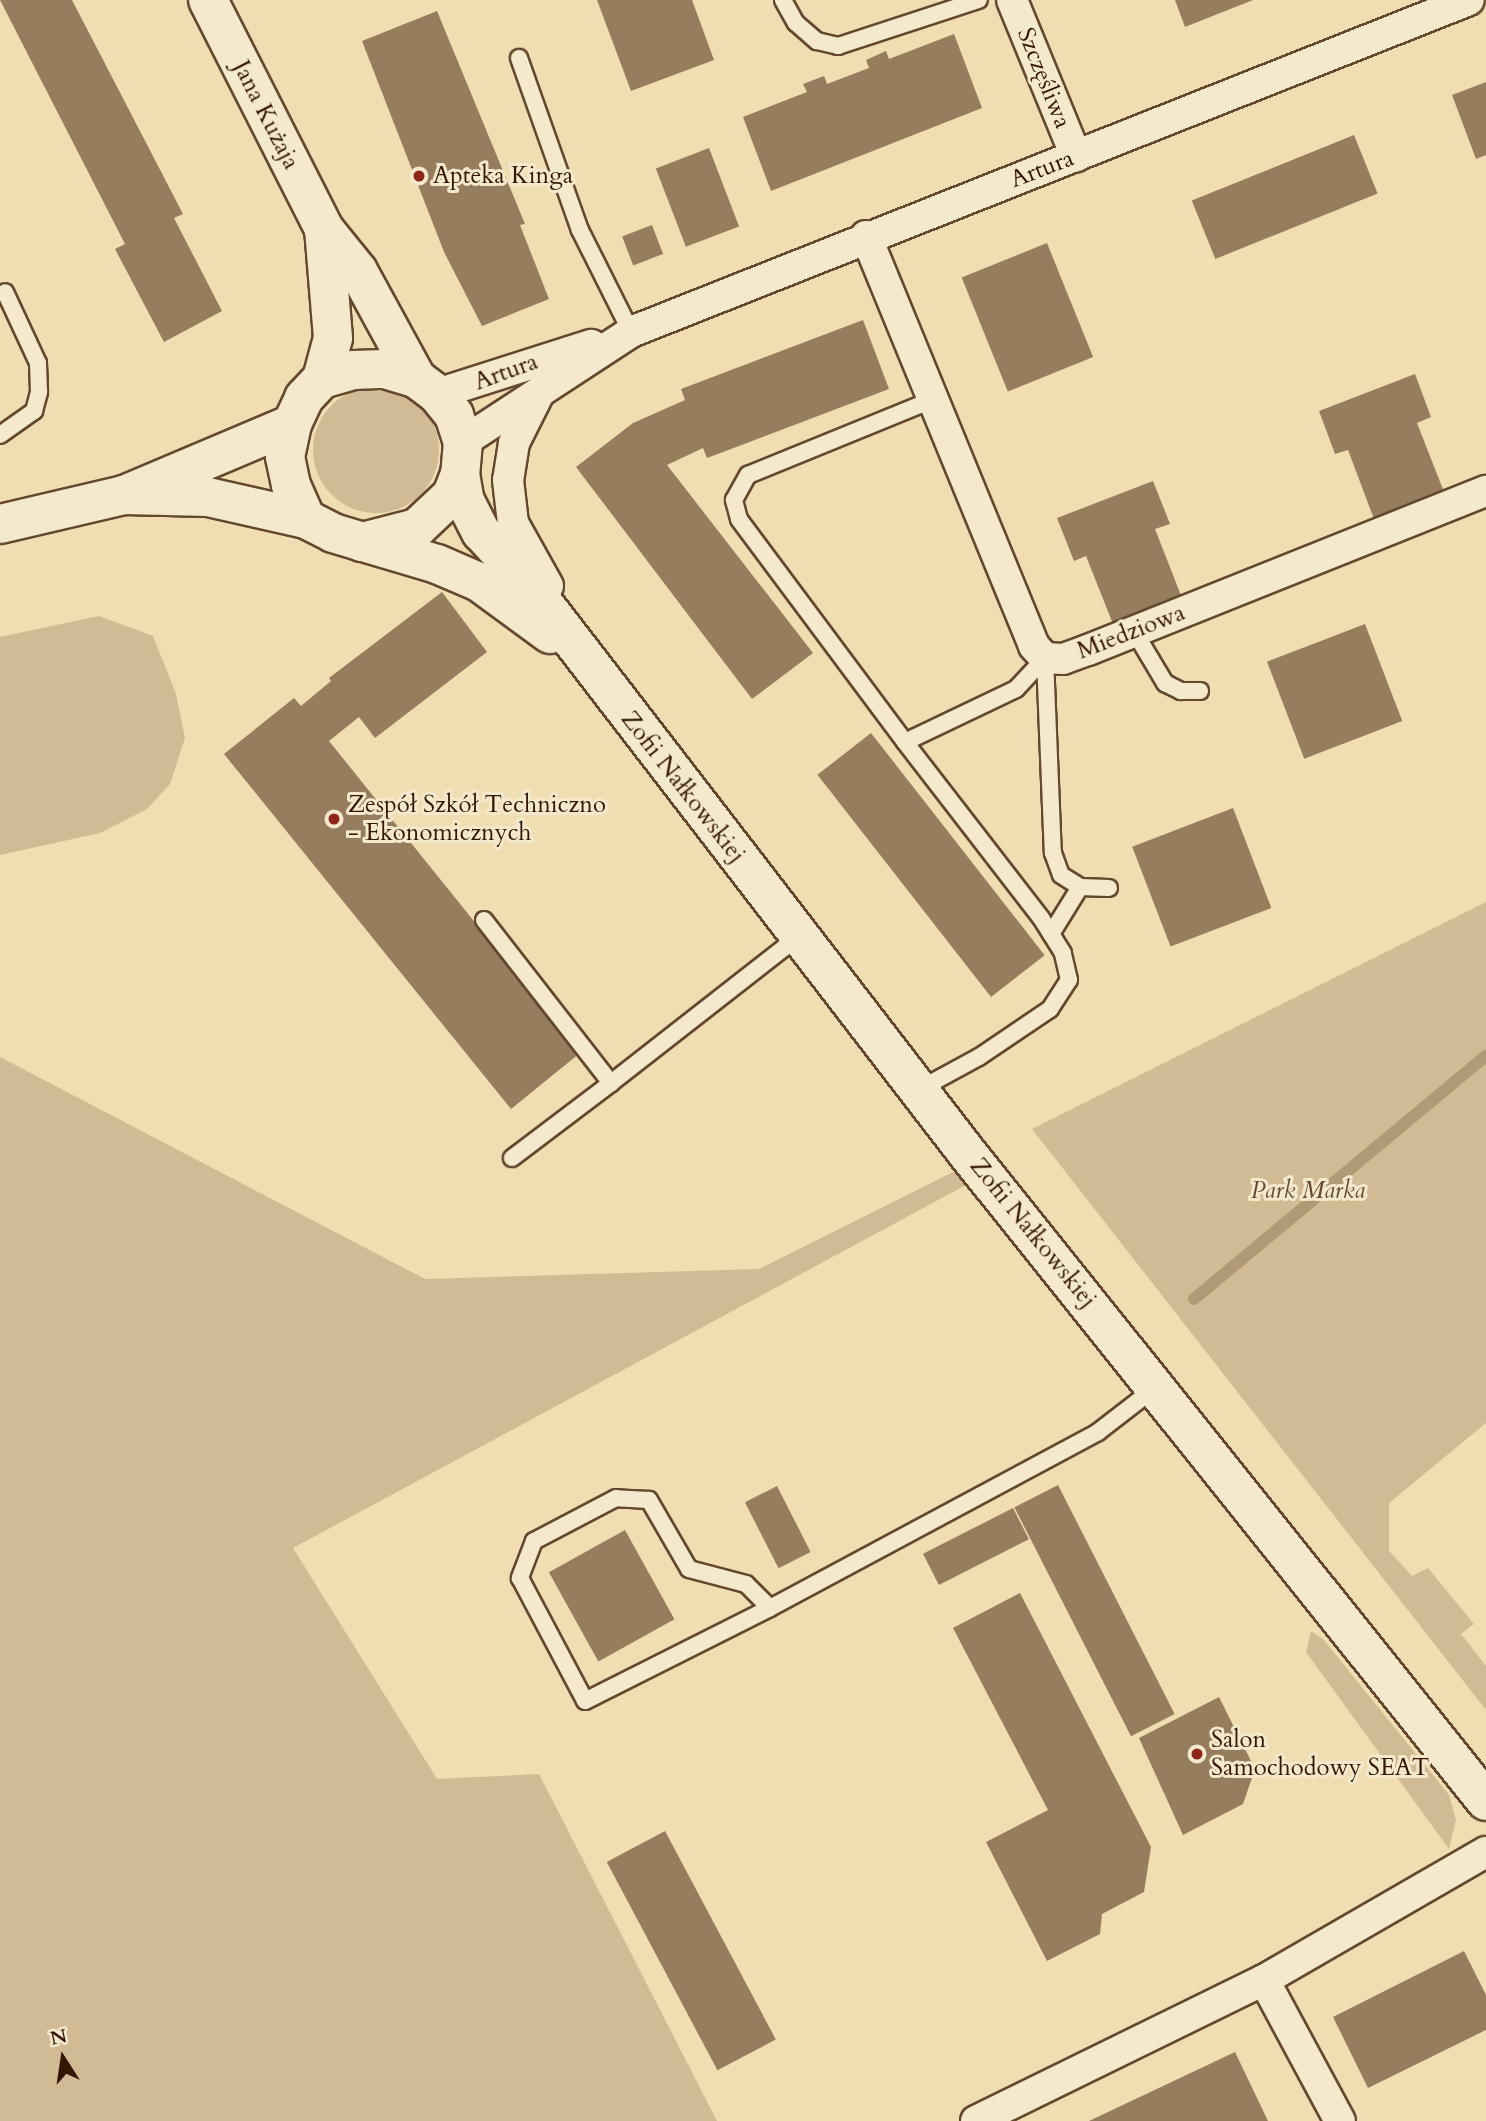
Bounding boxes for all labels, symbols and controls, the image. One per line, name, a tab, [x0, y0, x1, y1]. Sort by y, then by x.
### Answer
street label: Szczęśliwa	[1011, 24, 1077, 132]
street label: Jana Kużaja	[226, 56, 306, 174]
street label: Artura	[1006, 144, 1078, 194]
place label: Apteka Kinga	[433, 162, 573, 190]
marker: Apteka Kinga	[411, 168, 427, 184]
street label: Artura	[470, 347, 542, 397]
street label: Miedziowa	[1073, 598, 1189, 666]
street label: Zofii Nałkowskiej	[615, 705, 751, 869]
place label: Zespół Szkół Techniczno - Ekonomicznych	[348, 791, 606, 847]
marker: Zespół Szkół Techniczno - Ekonomicznych	[326, 811, 342, 827]
street label: Zofii Nałkowskiej	[964, 1152, 1102, 1314]
park label: Park Marka	[1251, 1177, 1365, 1205]
place label: Salon Samochodowy SEAT	[1211, 1726, 1429, 1782]
marker: Salon Samochodowy SEAT	[1189, 1746, 1205, 1762]
north arrow	[28, 2023, 98, 2093]
text: N	[48, 2023, 69, 2052]

